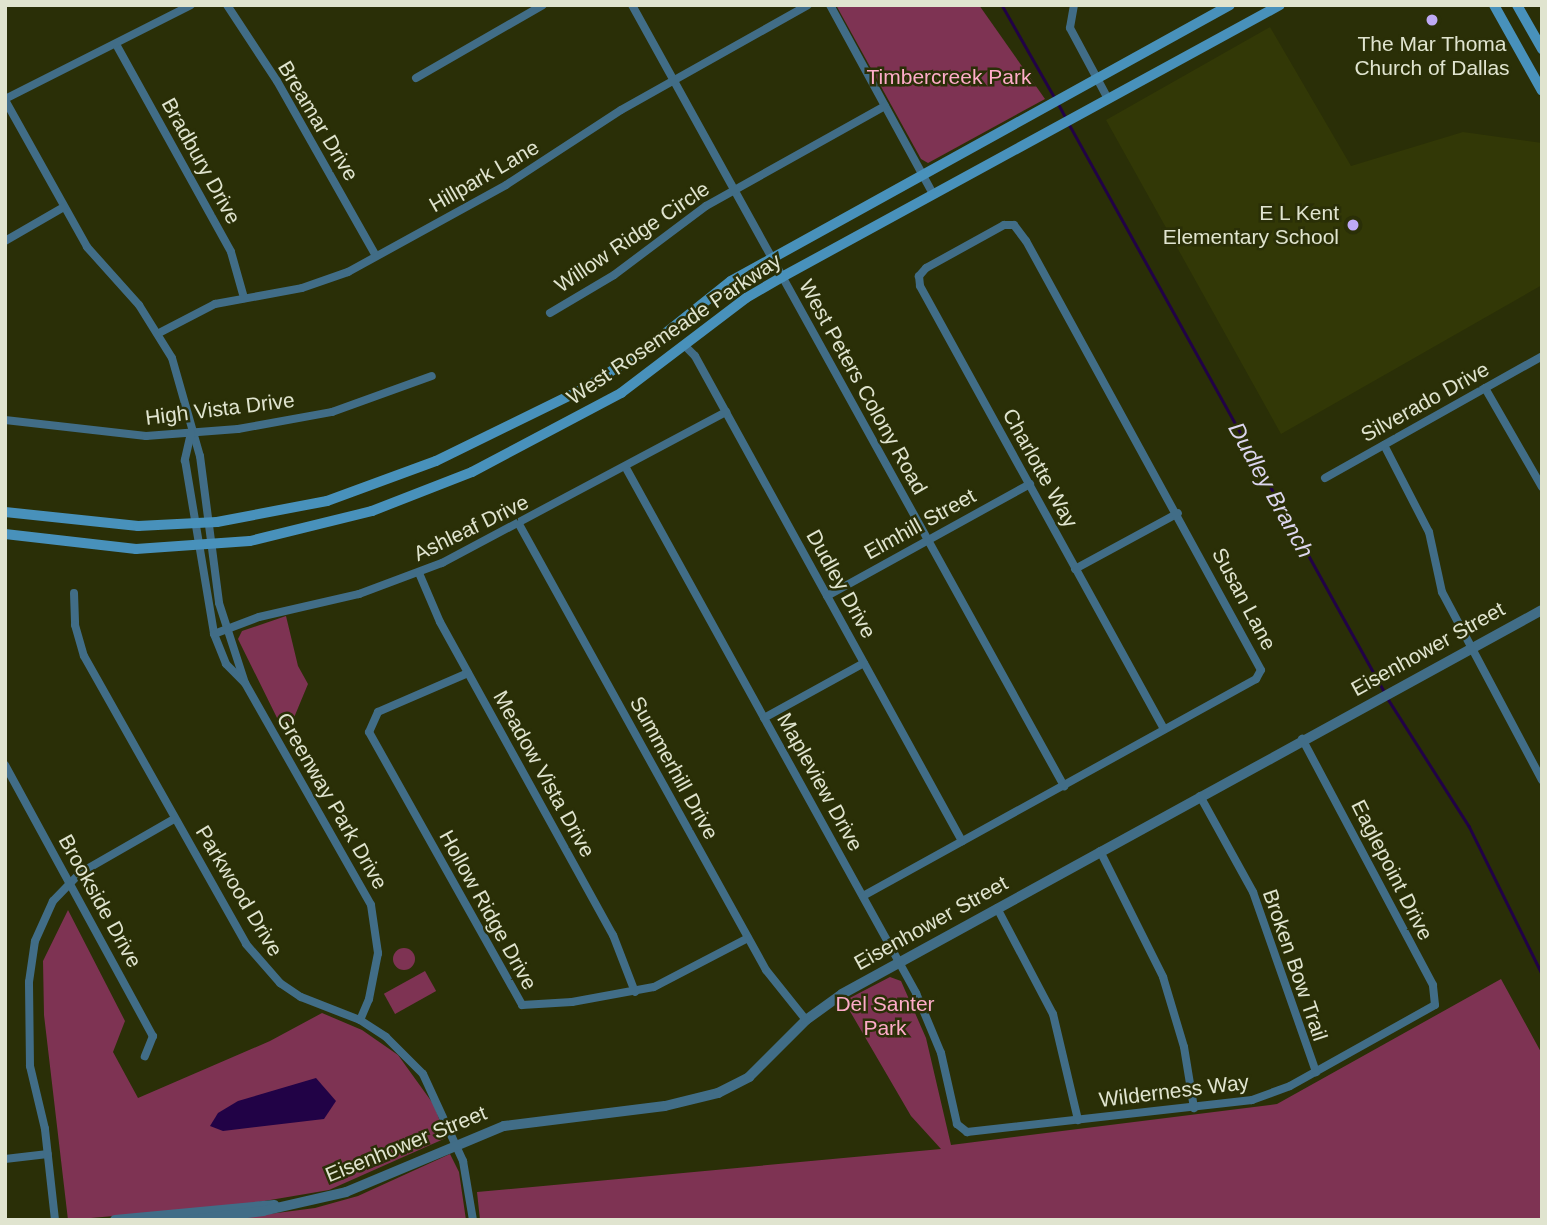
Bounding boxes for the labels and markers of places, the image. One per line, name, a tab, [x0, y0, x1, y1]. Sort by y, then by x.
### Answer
marker: The Mar Thoma Church of Dallas	[1424, 12, 1440, 28]
place label: The Mar Thoma Church of Dallas	[1354, 31, 1510, 81]
place label: E L Kent Elementary School	[1163, 200, 1339, 250]
marker: E L Kent Elementary School	[1345, 217, 1361, 233]

